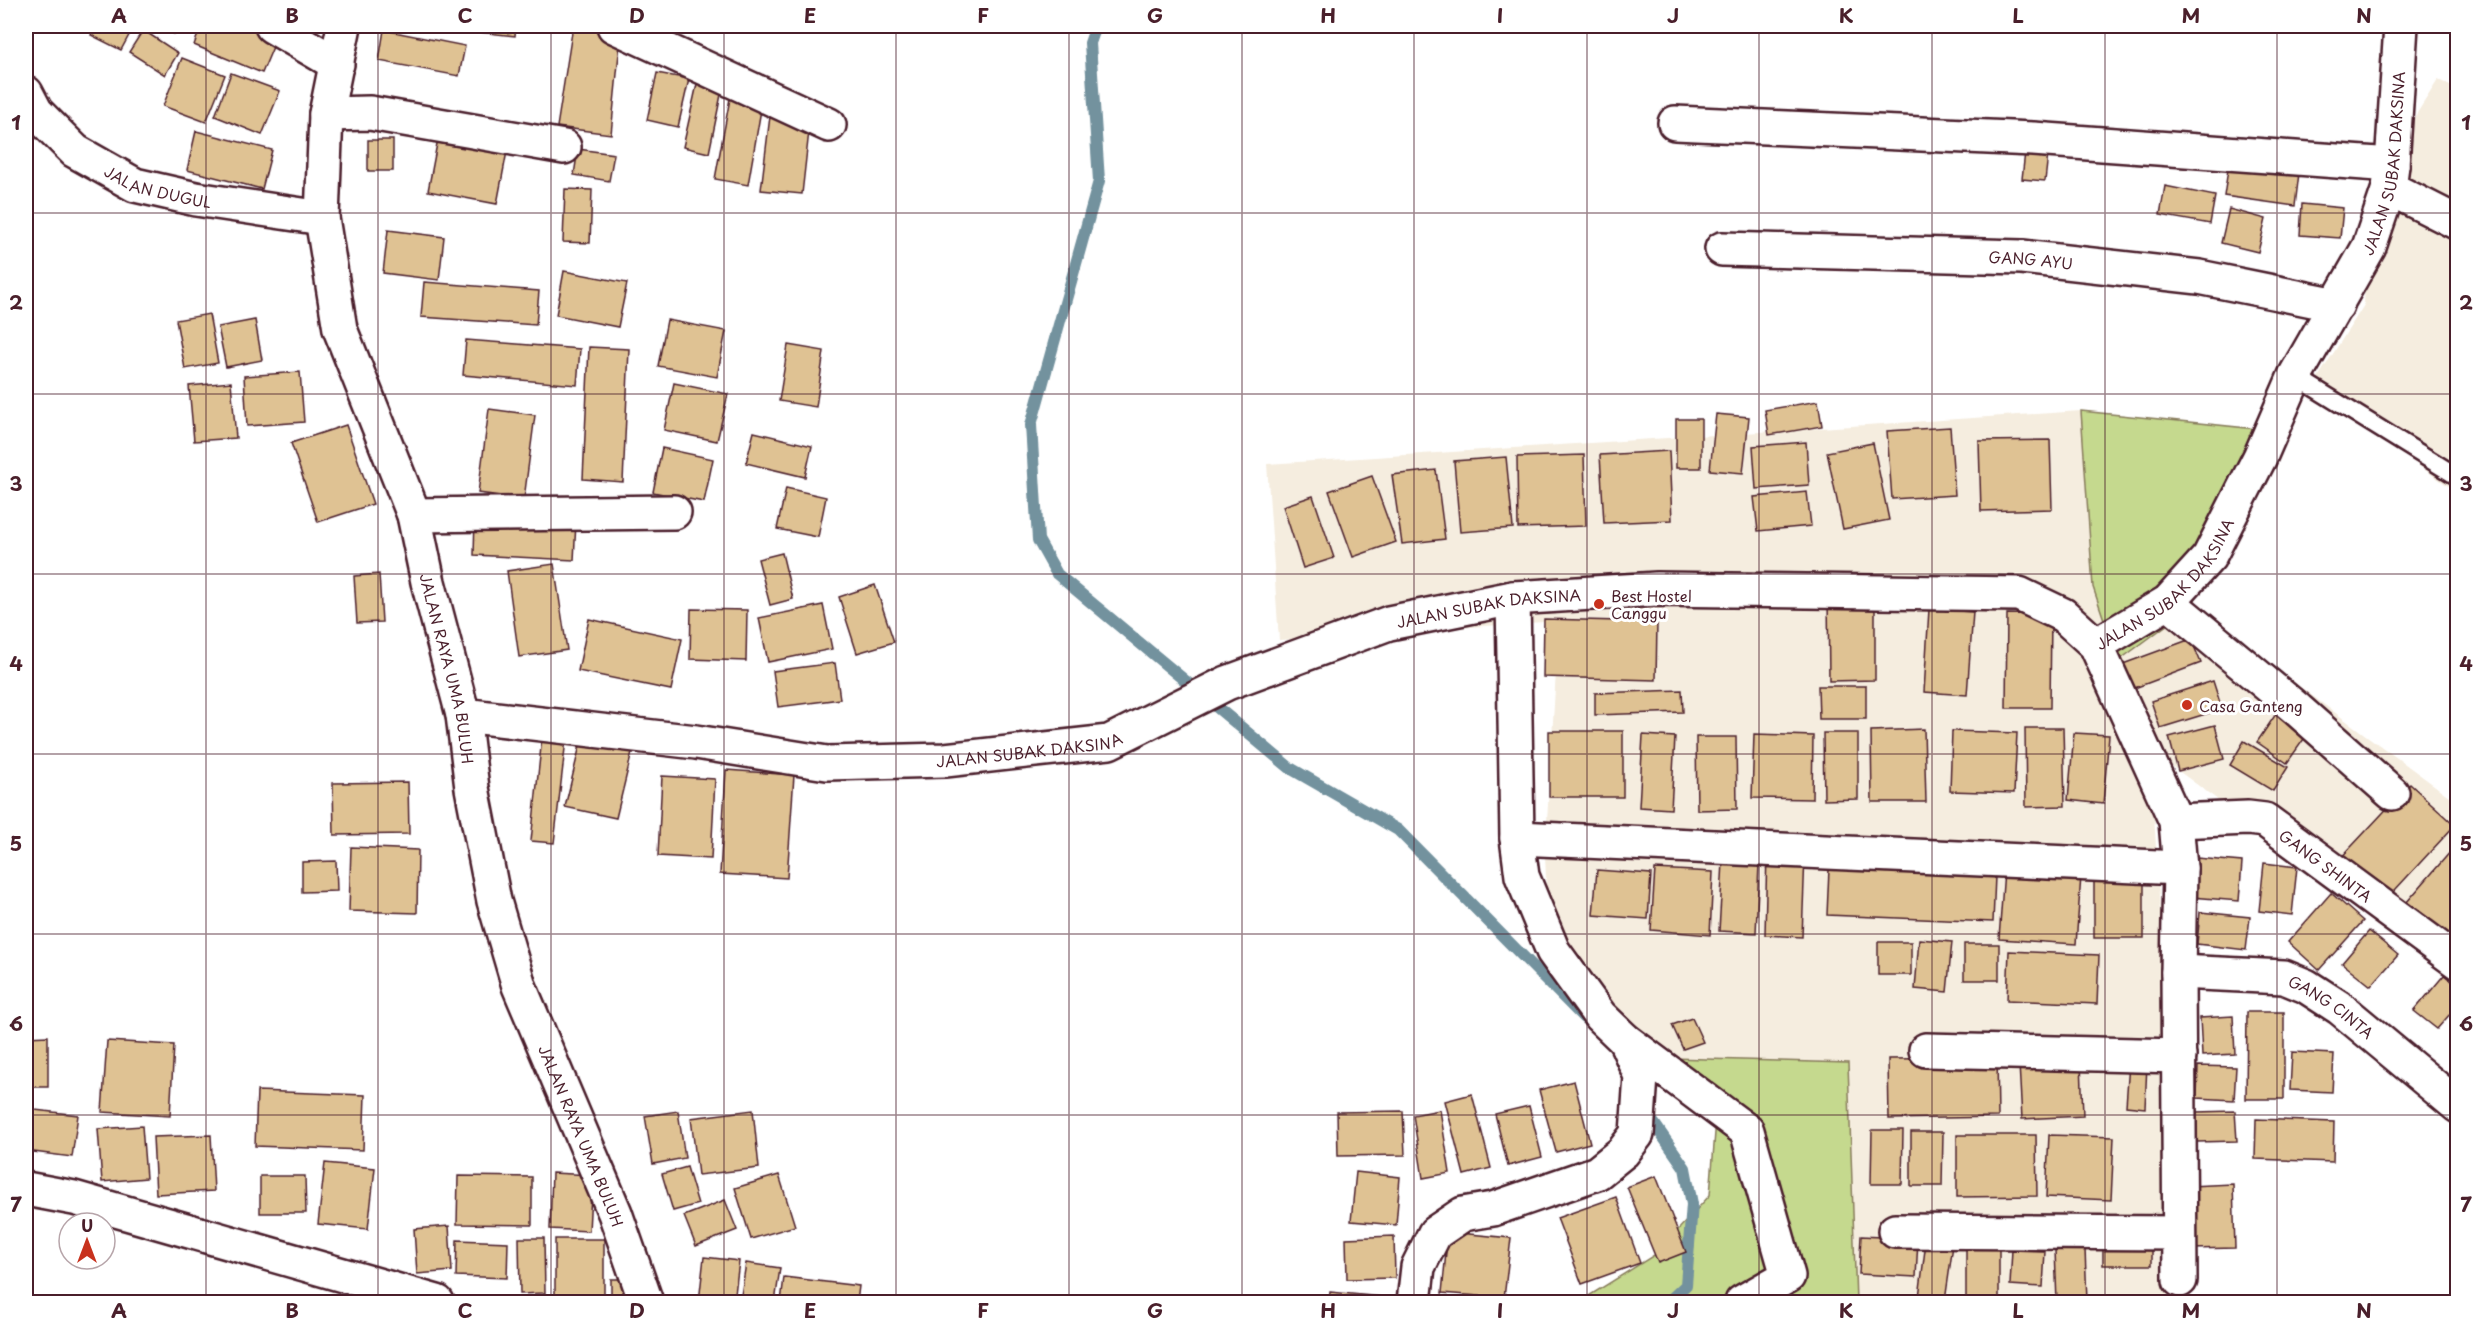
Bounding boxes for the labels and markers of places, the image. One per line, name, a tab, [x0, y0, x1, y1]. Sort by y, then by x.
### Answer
place label: Best Hostel Canggu	[1611, 584, 1692, 624]
marker: Best Hostel Canggu	[1592, 597, 1606, 611]
place label: Casa Ganteng	[2199, 694, 2303, 717]
marker: Casa Ganteng	[2180, 698, 2194, 712]

